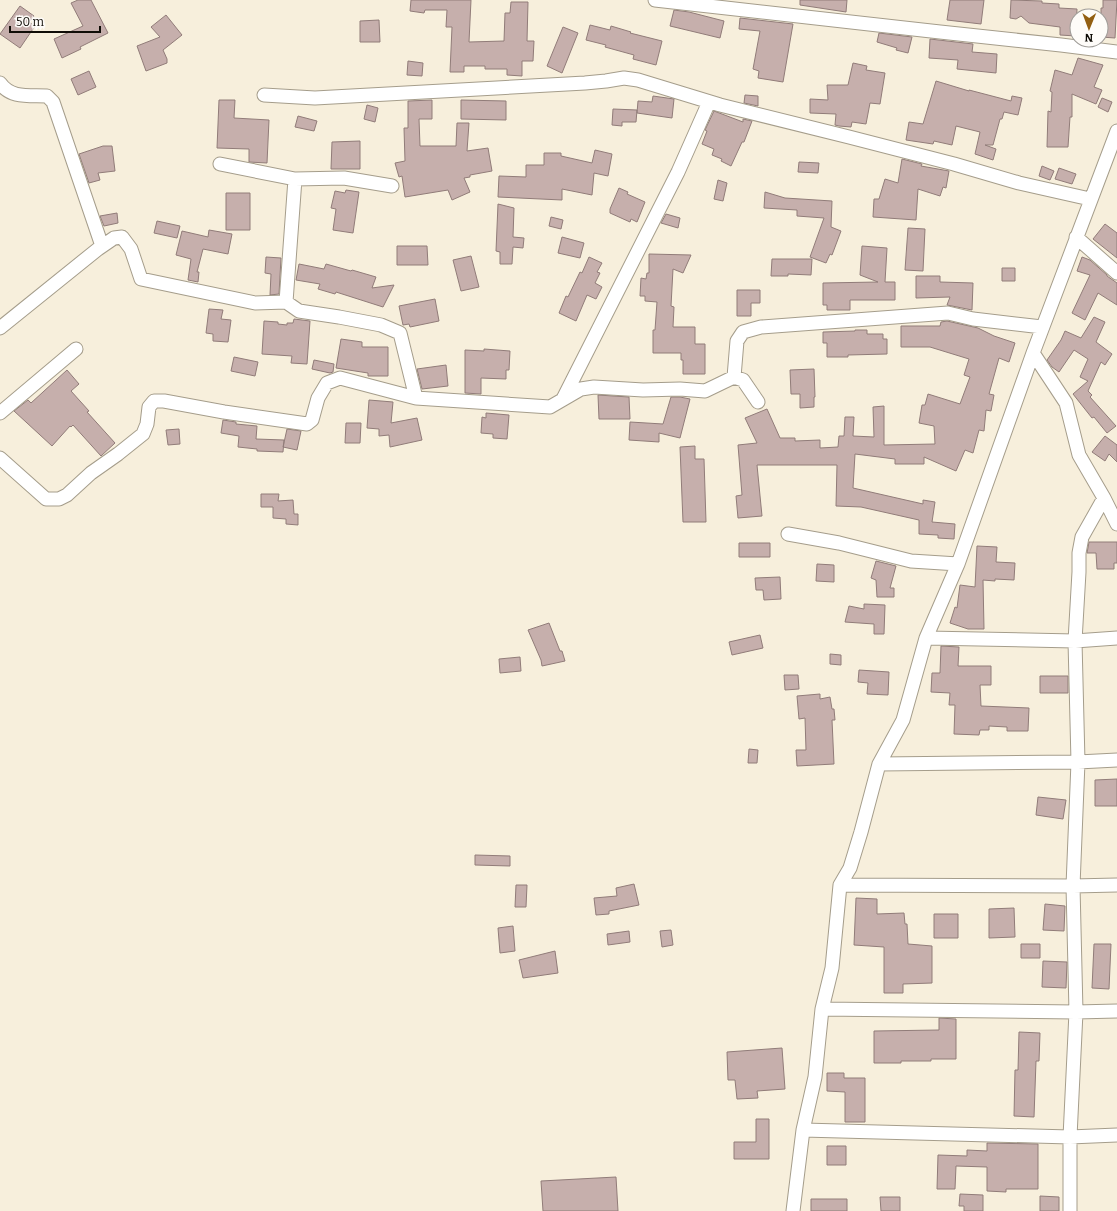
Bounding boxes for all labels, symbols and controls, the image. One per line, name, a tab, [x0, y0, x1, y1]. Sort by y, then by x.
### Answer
scale bar	[10, 8, 100, 34]
north arrow	[1069, 8, 1109, 48]
text: 50 m	[16, 15, 45, 29]
text: N	[1084, 31, 1093, 44]

